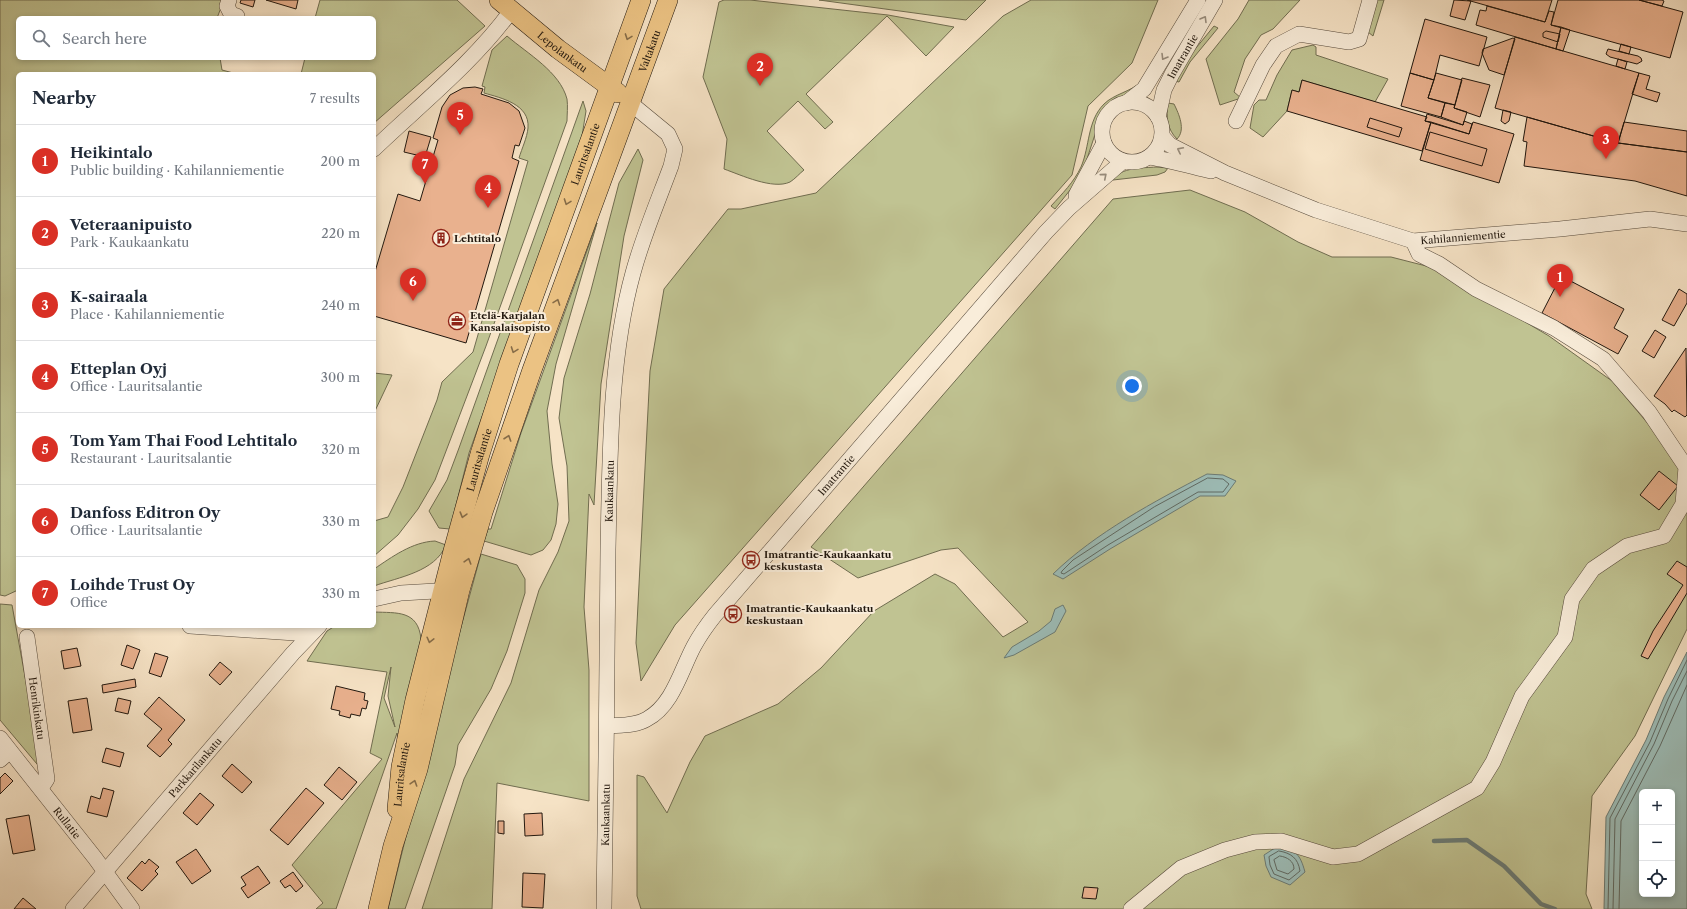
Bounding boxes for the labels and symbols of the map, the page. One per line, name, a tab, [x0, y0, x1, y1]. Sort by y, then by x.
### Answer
one-way arrow	[1200, 16, 1207, 23]
street label: Valtakatu	[636, 28, 663, 75]
street label: Lepolankatu	[535, 29, 590, 75]
street label: Imatrantie	[1165, 31, 1201, 81]
one-way arrow	[624, 33, 633, 40]
pin: 2	[747, 53, 773, 86]
one-way arrow	[1161, 53, 1169, 60]
pin: 5	[447, 102, 473, 135]
street label: Lauritsalantie	[568, 121, 603, 187]
pin: 3	[1593, 126, 1619, 159]
one-way arrow	[1177, 147, 1185, 155]
pin: 7	[412, 151, 438, 184]
one-way arrow	[1100, 174, 1107, 181]
pin: 4	[475, 175, 501, 208]
one-way arrow	[563, 198, 572, 205]
street label: Kahilanniementie	[1420, 227, 1506, 247]
building icon: Lehtitalo	[431, 228, 451, 248]
place label: Lehtitalo	[454, 232, 501, 245]
pin: 1	[1547, 264, 1573, 297]
pin: 6	[400, 268, 426, 301]
one-way arrow	[552, 299, 560, 306]
place label: Etelä-Karjalan Kansalaisopisto	[470, 309, 550, 334]
office icon: Etelä-Karjalan Kansalaisopisto	[447, 311, 467, 331]
one-way arrow	[510, 347, 519, 354]
your location	[1122, 376, 1142, 396]
street label: Lauritsalantie	[464, 427, 495, 493]
one-way arrow	[504, 434, 512, 441]
street label: Imatrantie	[815, 452, 858, 498]
street label: Kaukaankatu	[603, 460, 617, 522]
one-way arrow	[459, 511, 468, 518]
place label: Imatrantie-Kaukaankatu keskustasta	[764, 548, 892, 573]
bus stop icon: Imatrantie-Kaukaankatu keskustasta	[741, 550, 761, 570]
one-way arrow	[463, 558, 472, 565]
place label: Imatrantie-Kaukaankatu keskustaan	[746, 602, 874, 627]
bus stop icon: Imatrantie-Kaukaankatu keskustaan	[723, 604, 743, 624]
one-way arrow	[426, 637, 435, 644]
street label: Henrikinkatu	[26, 676, 47, 741]
street label: Parkkarilankatu	[166, 735, 225, 800]
street label: Lauritsalantie	[391, 741, 413, 807]
one-way arrow	[409, 779, 418, 786]
street label: Kaukaankatu	[599, 784, 613, 846]
street label: Rullatie	[50, 804, 83, 842]

